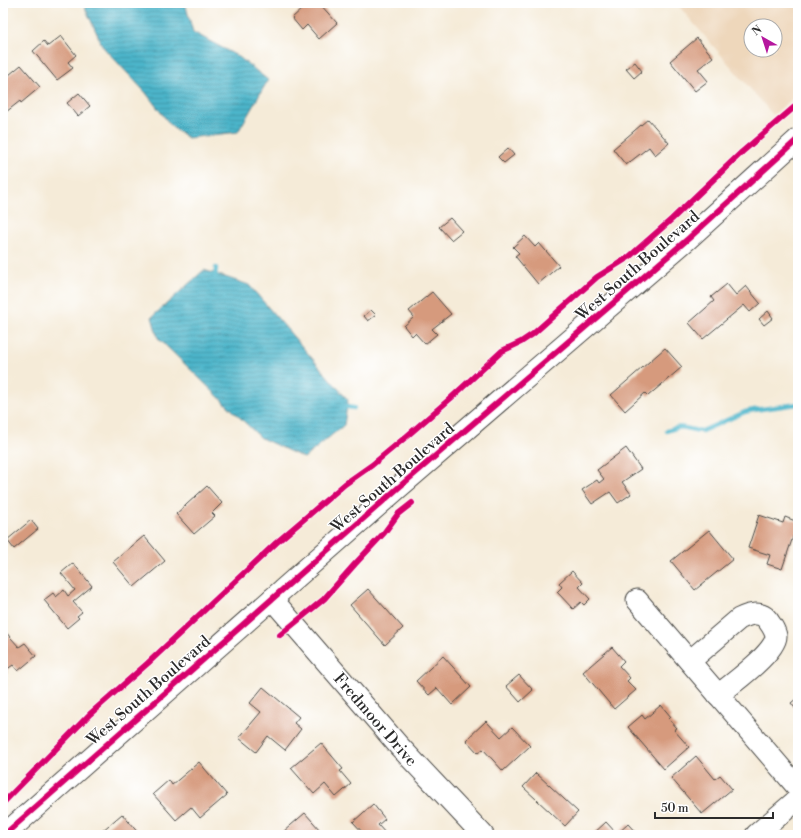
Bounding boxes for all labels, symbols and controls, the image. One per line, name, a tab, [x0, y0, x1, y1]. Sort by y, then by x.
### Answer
north arrow	[743, 18, 783, 58]
text: N	[750, 23, 765, 39]
street label: West South Boulevard	[571, 206, 704, 326]
street label: West South Boulevard	[326, 418, 459, 538]
street label: West South Boulevard	[82, 631, 215, 751]
street label: Fredmoor Drive	[329, 669, 421, 770]
scale bar	[655, 794, 773, 820]
text: 50 m	[661, 801, 689, 816]

